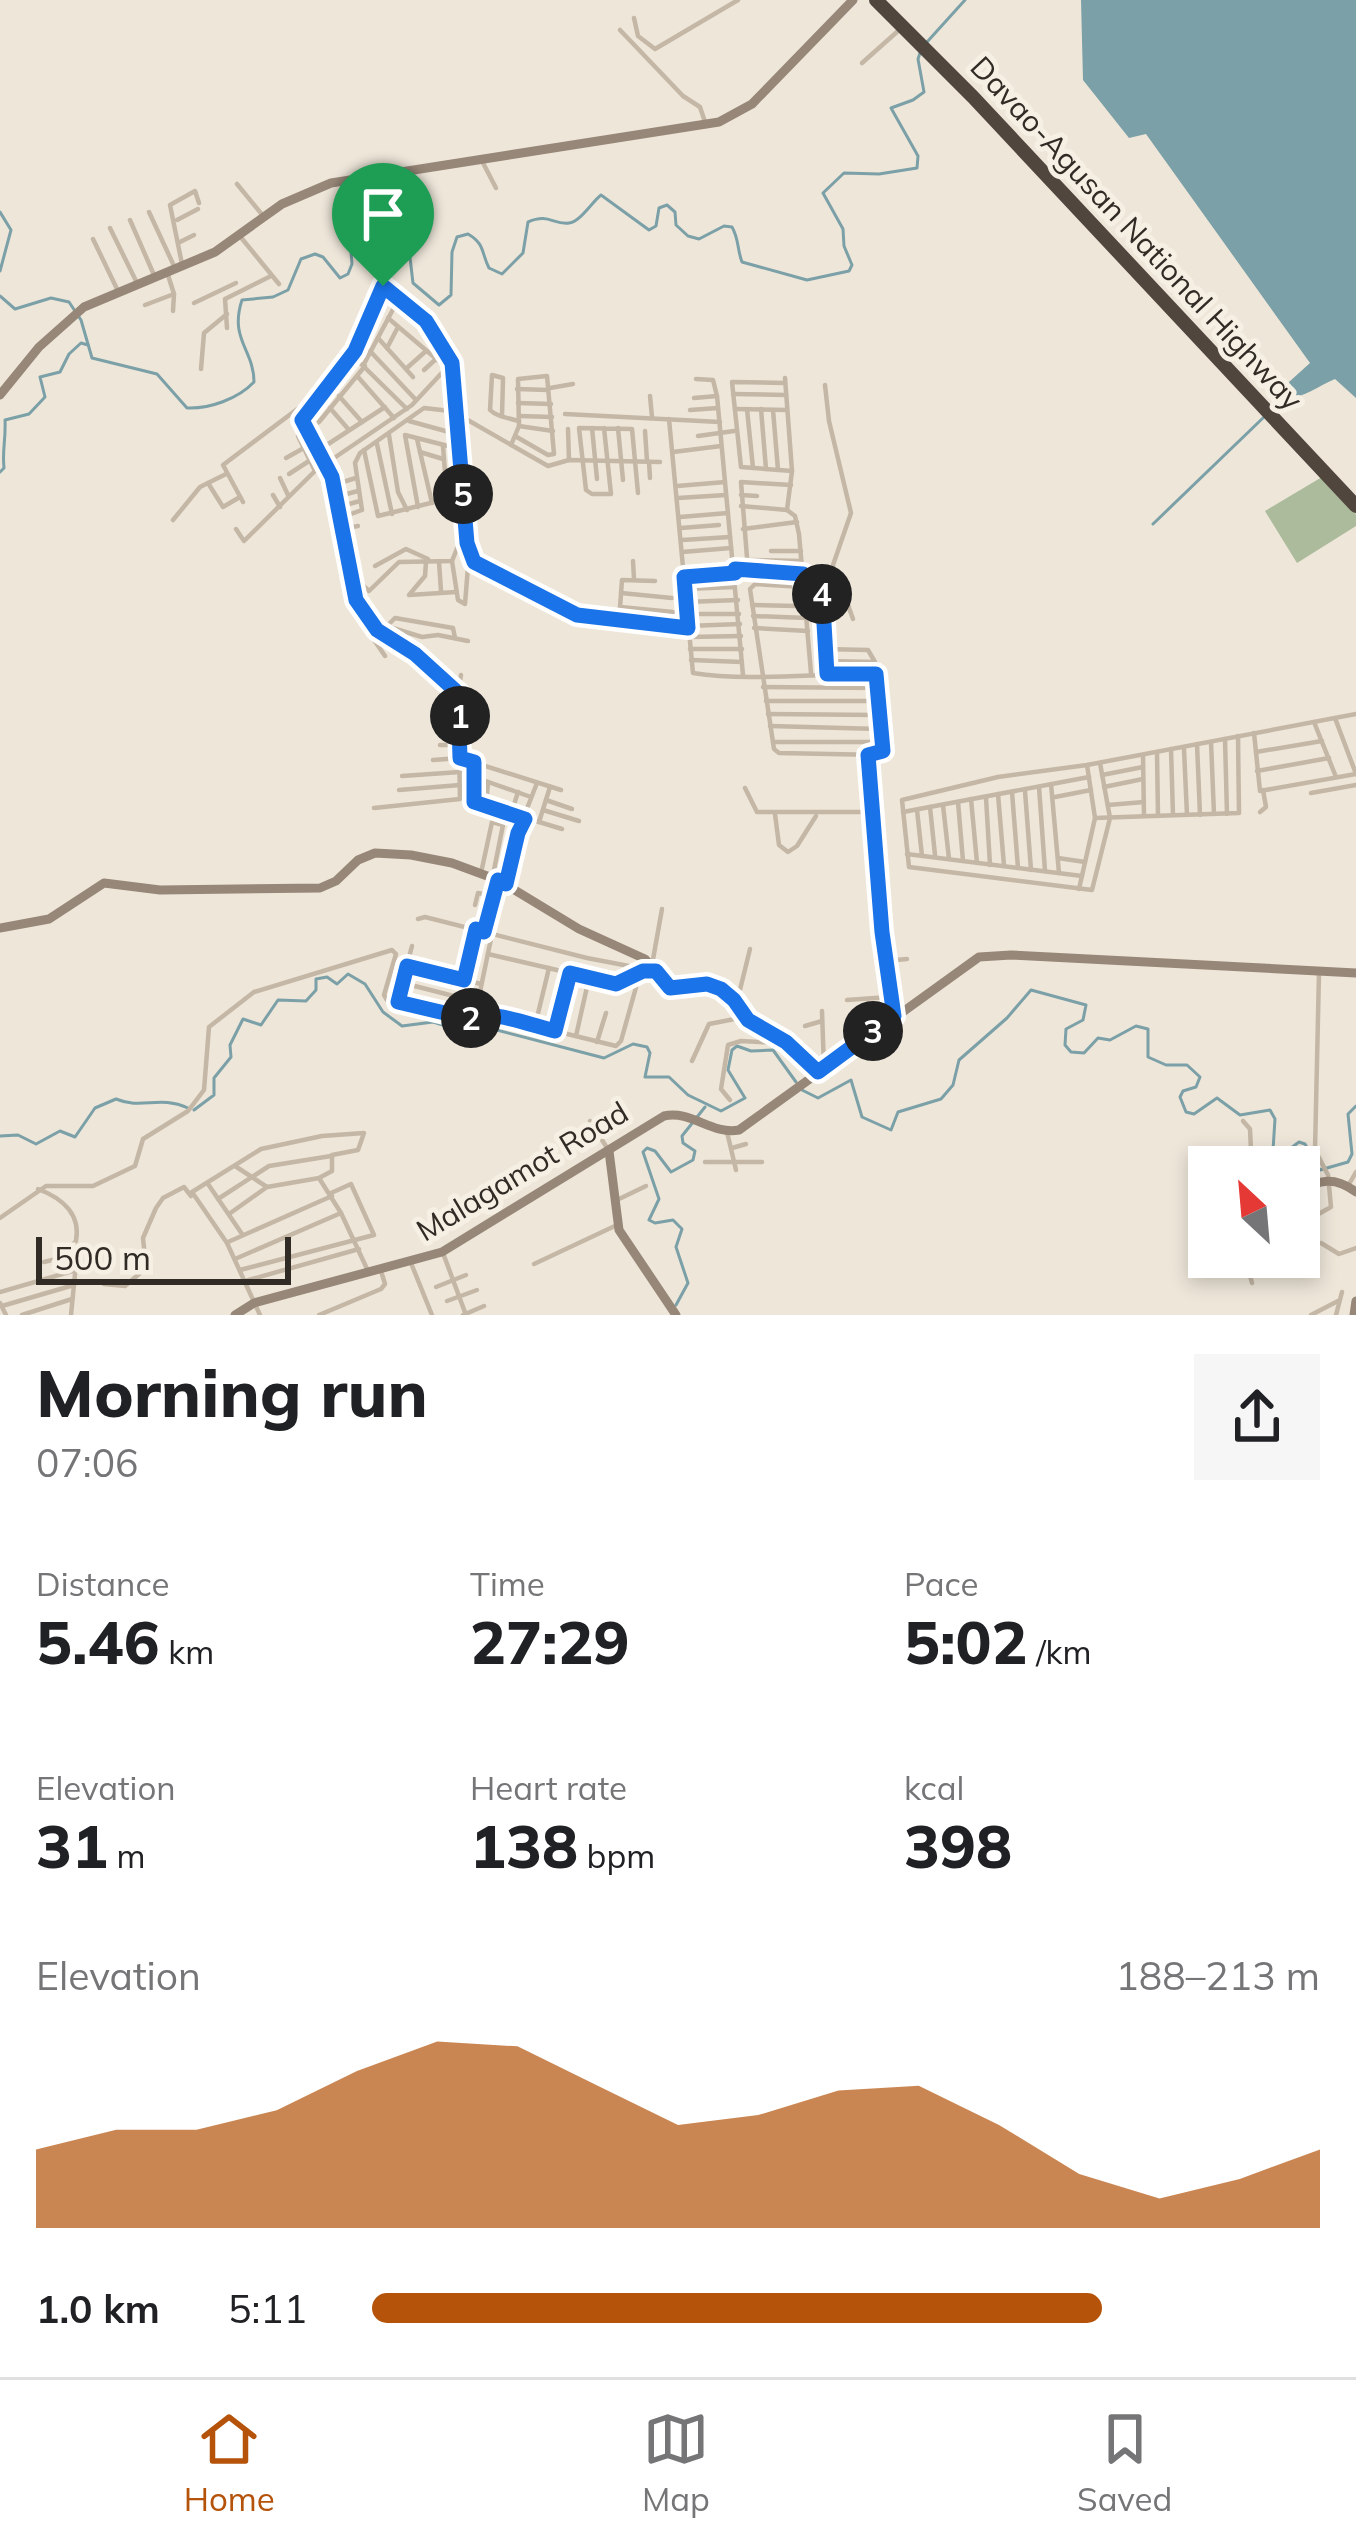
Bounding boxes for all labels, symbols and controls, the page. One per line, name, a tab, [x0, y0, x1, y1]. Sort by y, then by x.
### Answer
street label: Davao-Agusan National Highway	[963, 48, 1311, 418]
pin	[332, 163, 434, 286]
icon: arrive	[350, 181, 416, 247]
pin: 5	[433, 464, 493, 524]
text: 5	[453, 473, 473, 514]
pin: 4	[792, 564, 852, 624]
text: 4	[812, 573, 832, 614]
pin: 1	[430, 686, 490, 746]
text: 1	[450, 695, 470, 736]
pin: 2	[441, 988, 501, 1048]
text: 2	[461, 997, 481, 1038]
pin: 3	[843, 1001, 903, 1061]
text: 3	[863, 1010, 883, 1051]
street label: Malagamot Road	[409, 1093, 635, 1249]
north arrow	[1188, 1146, 1320, 1278]
map controls	[1188, 1146, 1320, 1278]
scale bar	[36, 1231, 291, 1284]
text: 500 m	[54, 1237, 151, 1278]
text: Morning run	[36, 1351, 428, 1434]
button: share	[1194, 1354, 1320, 1480]
text: 07:06	[36, 1438, 139, 1487]
text: Distance	[36, 1563, 169, 1604]
text: Time	[470, 1563, 545, 1604]
text: Pace	[904, 1563, 978, 1604]
text: 5.46	[36, 1604, 160, 1679]
text: 27:29	[470, 1604, 630, 1679]
text: 5:02	[904, 1604, 1028, 1679]
text: km	[160, 1631, 214, 1672]
text: /km	[1028, 1631, 1092, 1672]
text: Elevation	[36, 1767, 176, 1808]
text: Heart rate	[470, 1767, 627, 1808]
text: kcal	[904, 1767, 964, 1808]
text: 31	[36, 1808, 108, 1883]
text: 138	[470, 1808, 578, 1883]
text: 398	[904, 1808, 1012, 1883]
text: m	[108, 1835, 146, 1876]
text: bpm	[578, 1835, 655, 1876]
text: Elevation	[36, 1951, 201, 2000]
text: 188–213 m	[1115, 1951, 1320, 2000]
text: 1.0 km	[36, 2284, 160, 2333]
text: 5:11	[228, 2284, 307, 2333]
tab: Home	[184, 2406, 275, 2519]
tab: Map	[642, 2406, 710, 2519]
tab: Saved	[1077, 2406, 1172, 2519]

